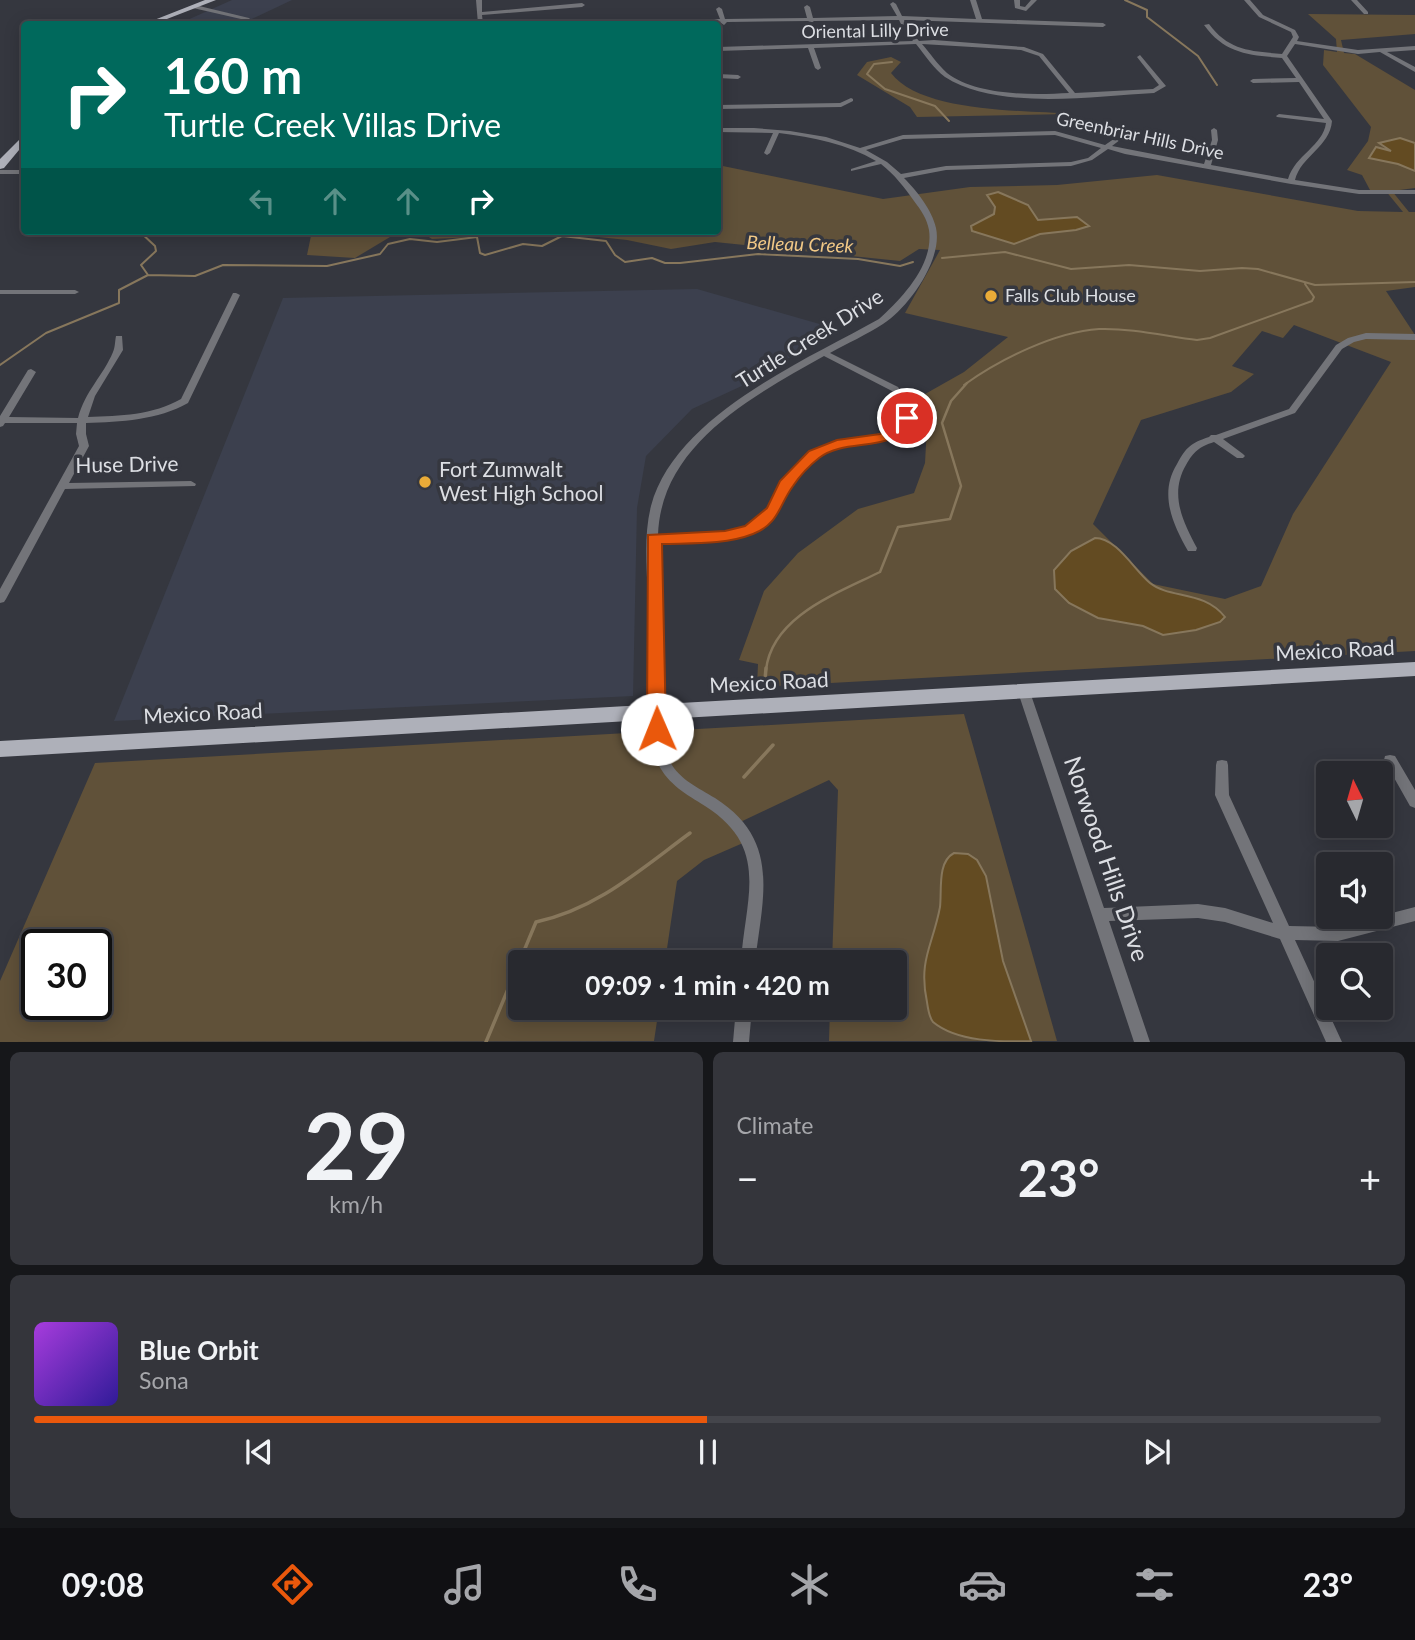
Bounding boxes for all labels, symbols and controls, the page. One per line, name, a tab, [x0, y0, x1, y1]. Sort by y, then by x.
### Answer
street label: Oriental Lilly Drive	[801, 18, 949, 42]
text: 160 m	[164, 46, 302, 104]
icon: right	[49, 49, 140, 140]
text: Turtle Creek Villas Drive	[164, 105, 501, 144]
street label: Greenbriar Hills Drive	[1054, 107, 1226, 164]
icon: left	[243, 182, 281, 220]
icon: ahead	[316, 182, 354, 220]
icon: ahead	[389, 182, 427, 220]
icon: right	[462, 182, 500, 220]
water label: Belleau Creek	[746, 230, 855, 257]
street label: Turtle Creek Drive	[731, 283, 887, 393]
place label: Falls Club House	[1005, 284, 1136, 306]
marker: Falls Club House	[983, 288, 999, 304]
pin	[877, 388, 937, 448]
icon: arrive	[888, 399, 926, 437]
street label: Huse Drive	[75, 450, 179, 477]
place label: Fort Zumwalt West High School	[439, 456, 603, 505]
marker: Fort Zumwalt West High School	[417, 474, 433, 490]
street label: Mexico Road	[1275, 634, 1395, 665]
street label: Mexico Road	[709, 666, 829, 697]
position arrow	[620, 692, 694, 766]
street label: Mexico Road	[143, 697, 263, 728]
street label: Norwood Hills Drive	[1059, 752, 1156, 965]
north arrow	[1316, 761, 1393, 838]
map controls	[1316, 761, 1393, 1020]
button: sound	[1316, 852, 1393, 929]
speed limit sign: 30	[21, 929, 112, 1020]
button: search	[1316, 943, 1393, 1020]
text: 09:09 · 1 min · 420 m	[585, 969, 830, 1001]
text: 29	[303, 1090, 409, 1199]
text: Climate	[737, 1111, 813, 1139]
text: 23°	[1018, 1146, 1100, 1208]
text: −	[737, 1155, 759, 1201]
text: +	[1359, 1155, 1381, 1201]
text: km/h	[329, 1190, 383, 1218]
text: Blue Orbit	[139, 1334, 259, 1366]
text: Sona	[139, 1366, 189, 1394]
icon: previous	[240, 1433, 278, 1471]
icon: pause	[689, 1433, 727, 1471]
icon: next	[1138, 1433, 1176, 1471]
icon: directions	[268, 1560, 317, 1609]
icon: music	[440, 1560, 489, 1609]
icon: phone	[613, 1560, 662, 1609]
icon: climate	[785, 1560, 834, 1609]
icon: car	[958, 1560, 1007, 1609]
icon: filters	[1130, 1560, 1179, 1609]
text: 09:08	[62, 1565, 144, 1604]
text: 23°	[1303, 1565, 1353, 1604]

